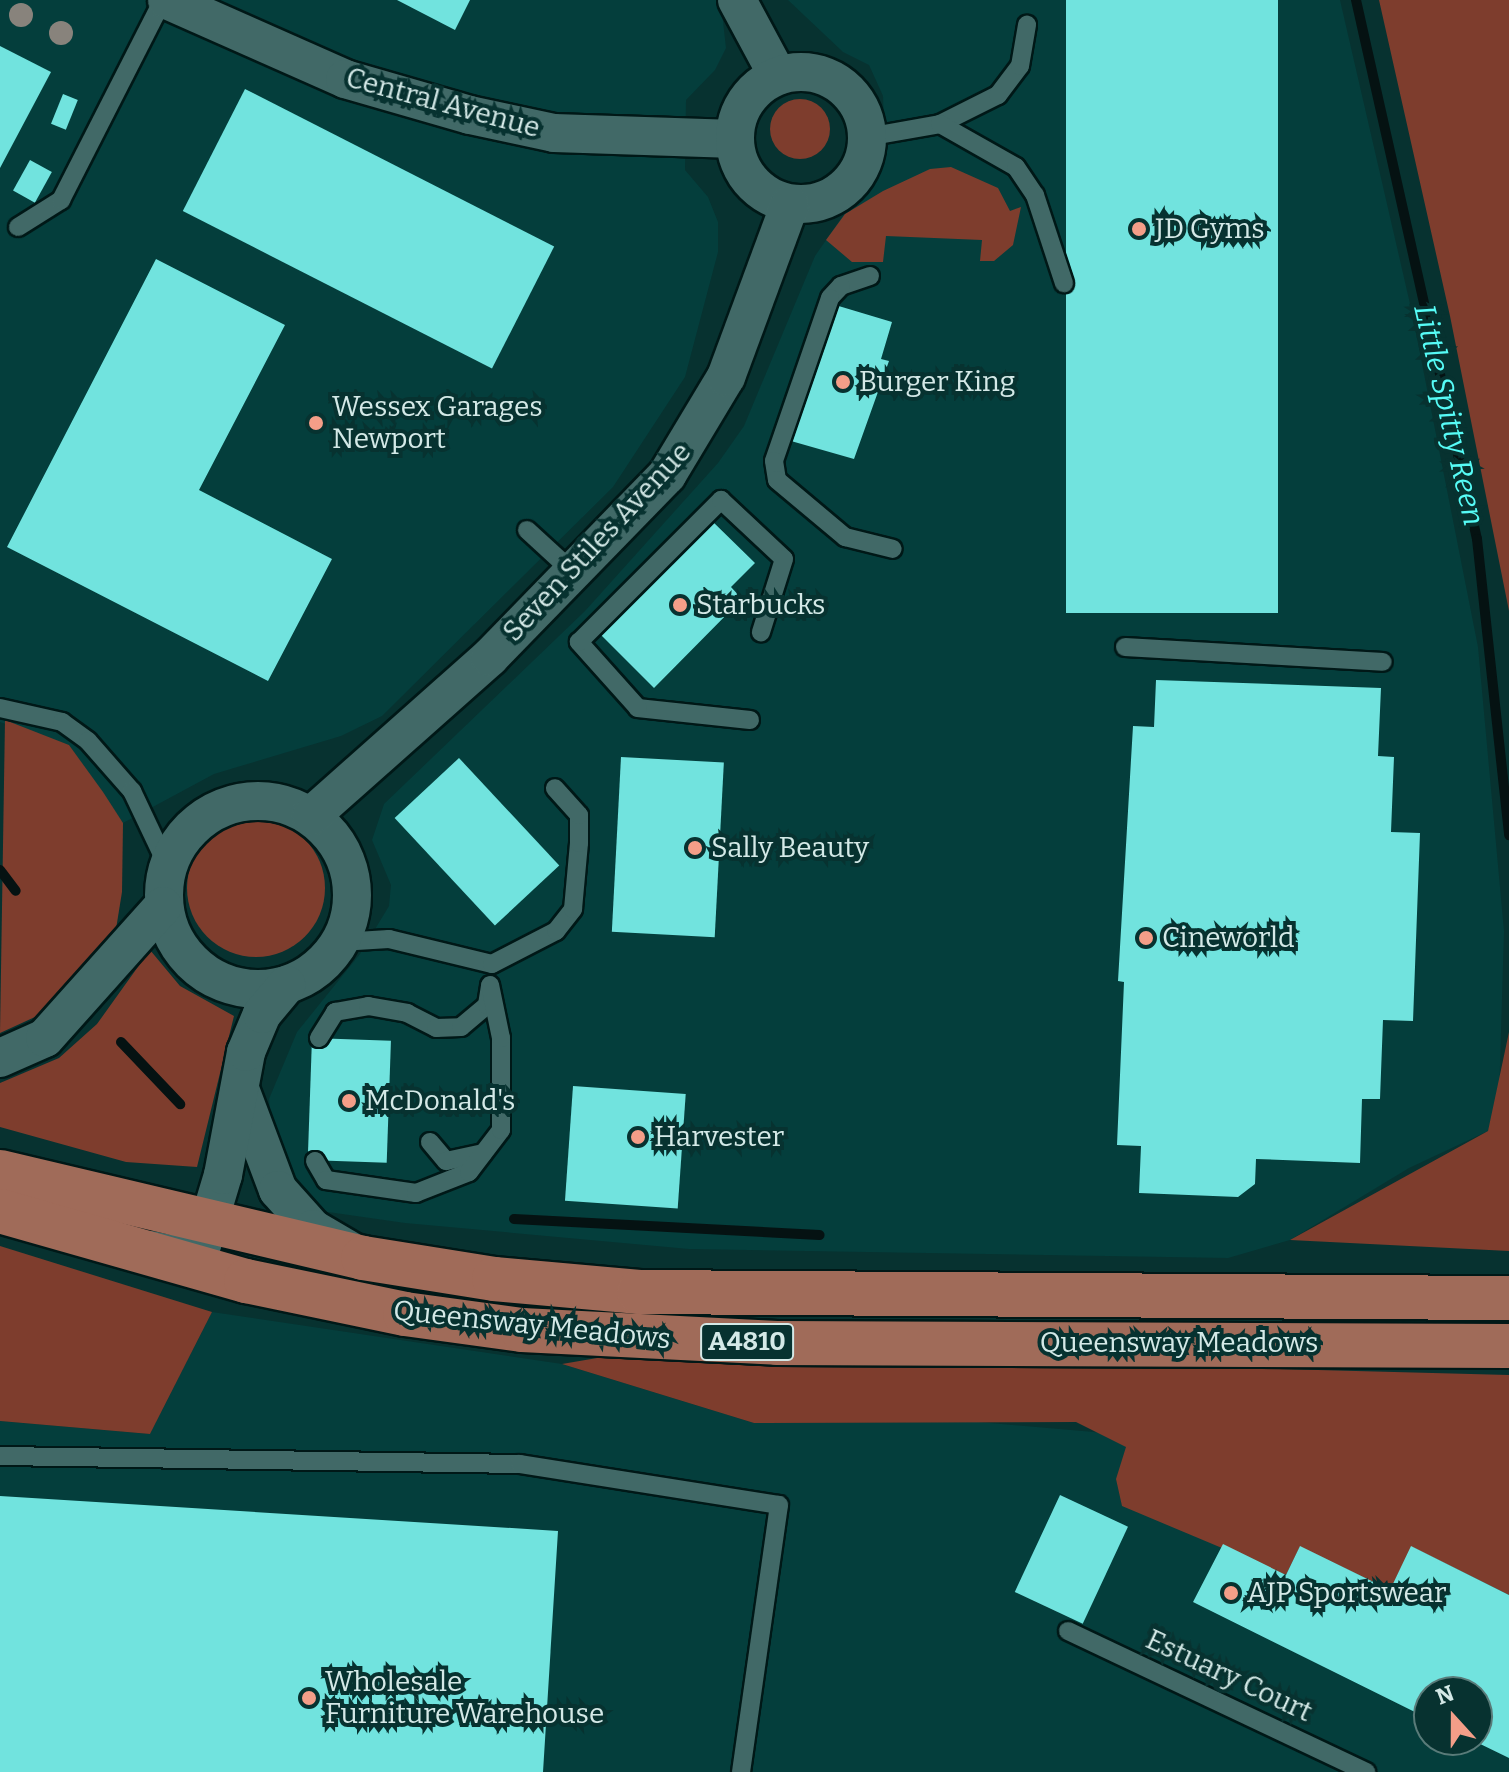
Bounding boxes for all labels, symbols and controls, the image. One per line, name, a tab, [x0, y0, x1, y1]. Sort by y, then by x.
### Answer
street label: Central Avenue	[342, 61, 544, 145]
place label: JD Gyms	[1155, 212, 1265, 246]
marker: JD Gyms	[1130, 220, 1148, 238]
water label: Little Spitty Reen	[1406, 301, 1492, 529]
place label: Burger King	[859, 365, 1015, 399]
marker: Burger King	[834, 373, 852, 391]
place label: Wessex Garages Newport	[332, 390, 543, 456]
marker: Wessex Garages Newport	[307, 414, 325, 432]
street label: Seven Stiles Avenue	[496, 436, 698, 648]
place label: Starbucks	[696, 588, 825, 622]
marker: Starbucks	[671, 596, 689, 614]
place label: Sally Beauty	[711, 831, 869, 865]
marker: Sally Beauty	[686, 839, 704, 857]
place label: Cineworld	[1162, 921, 1295, 955]
marker: Cineworld	[1137, 929, 1155, 947]
place label: McDonald's	[365, 1084, 515, 1118]
marker: McDonald's	[340, 1092, 358, 1110]
place label: Harvester	[654, 1120, 784, 1154]
marker: Harvester	[629, 1128, 647, 1146]
street label: Queensway Meadows	[392, 1294, 672, 1356]
road number: A4810	[699, 1320, 795, 1364]
street label: Queensway Meadows	[1040, 1326, 1318, 1360]
place label: AJP Sportswear	[1247, 1576, 1446, 1610]
marker: AJP Sportswear	[1222, 1584, 1240, 1602]
street label: Estuary Court	[1141, 1623, 1317, 1729]
place label: Wholesale Furniture Warehouse	[325, 1665, 604, 1731]
north arrow	[1413, 1676, 1493, 1756]
text: N	[1432, 1679, 1458, 1711]
marker: Wholesale Furniture Warehouse	[300, 1689, 318, 1707]

